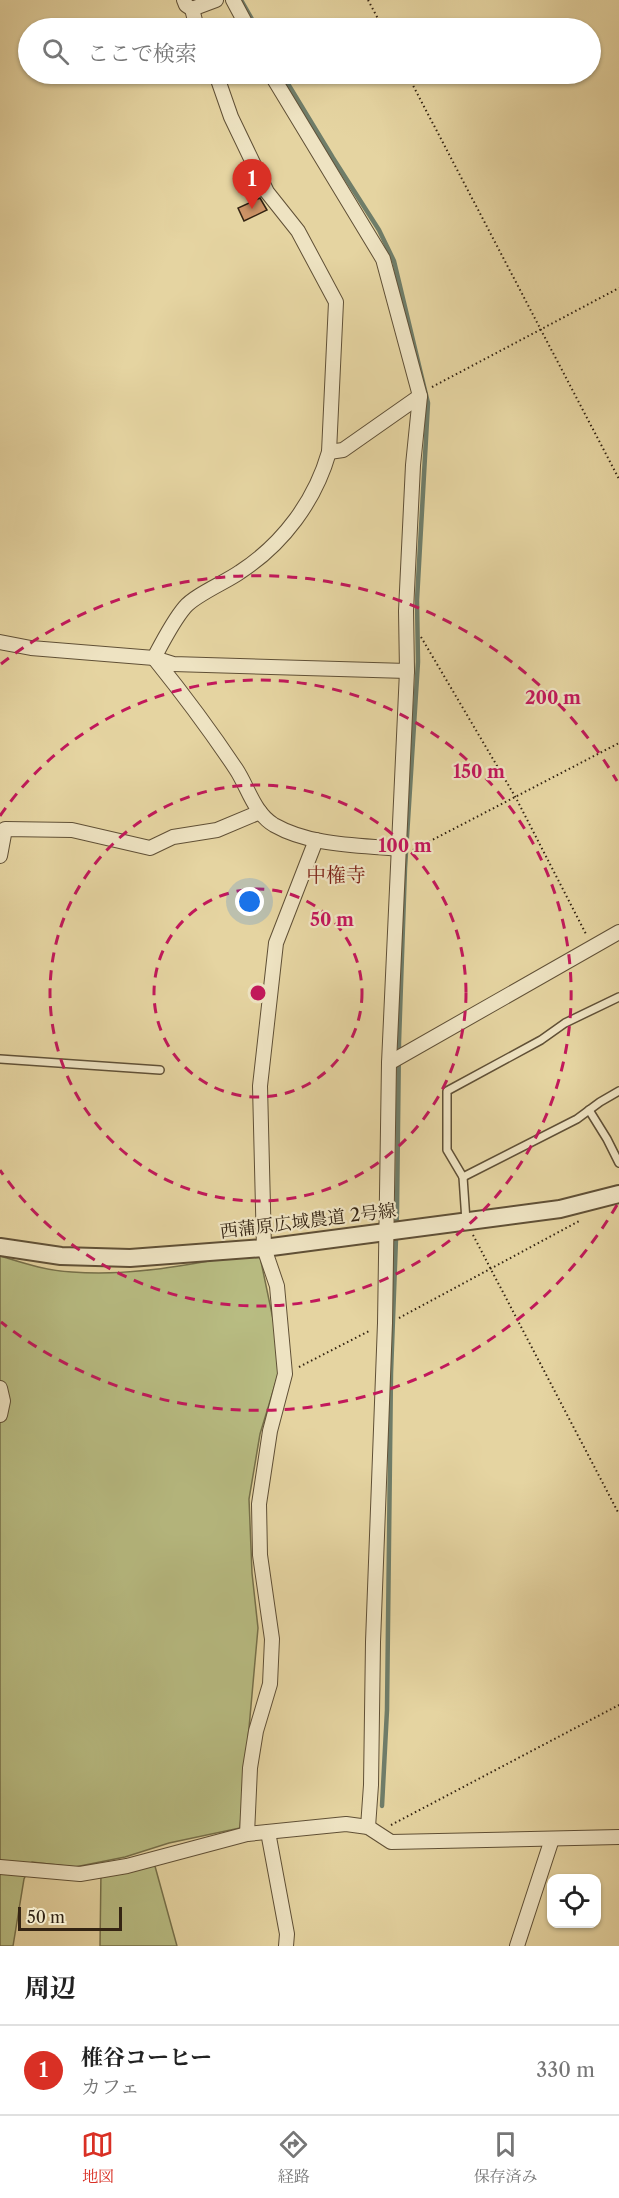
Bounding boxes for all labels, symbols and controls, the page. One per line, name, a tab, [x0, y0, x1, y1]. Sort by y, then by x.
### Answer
search box	[18, 18, 601, 84]
icon: search	[39, 35, 72, 68]
text: ここで検索	[87, 40, 197, 67]
pin: 1	[232, 160, 272, 209]
text: 200 m	[525, 687, 581, 709]
text: 150 m	[453, 761, 505, 783]
text: 100 m	[378, 835, 432, 857]
district label: 中権寺	[306, 863, 366, 887]
your location	[235, 887, 264, 916]
text: 50 m	[310, 909, 354, 931]
centre of rings	[248, 983, 268, 1003]
street label: 西蒲原広域農道 2号線	[219, 1199, 397, 1243]
map controls	[547, 1874, 601, 1928]
button: locate	[547, 1874, 601, 1928]
scale bar	[18, 1904, 122, 1932]
text: 50 m	[27, 1907, 65, 1927]
text: 周辺	[24, 1972, 76, 2004]
text: 椎谷コーヒー	[81, 2044, 212, 2071]
text: 1	[39, 2058, 48, 2082]
text: 330 m	[536, 2058, 595, 2082]
text: カフェ	[81, 2075, 140, 2099]
tab: 地図	[81, 2128, 114, 2187]
tab: 経路	[277, 2128, 310, 2187]
tab: 保存済み	[473, 2128, 537, 2187]

